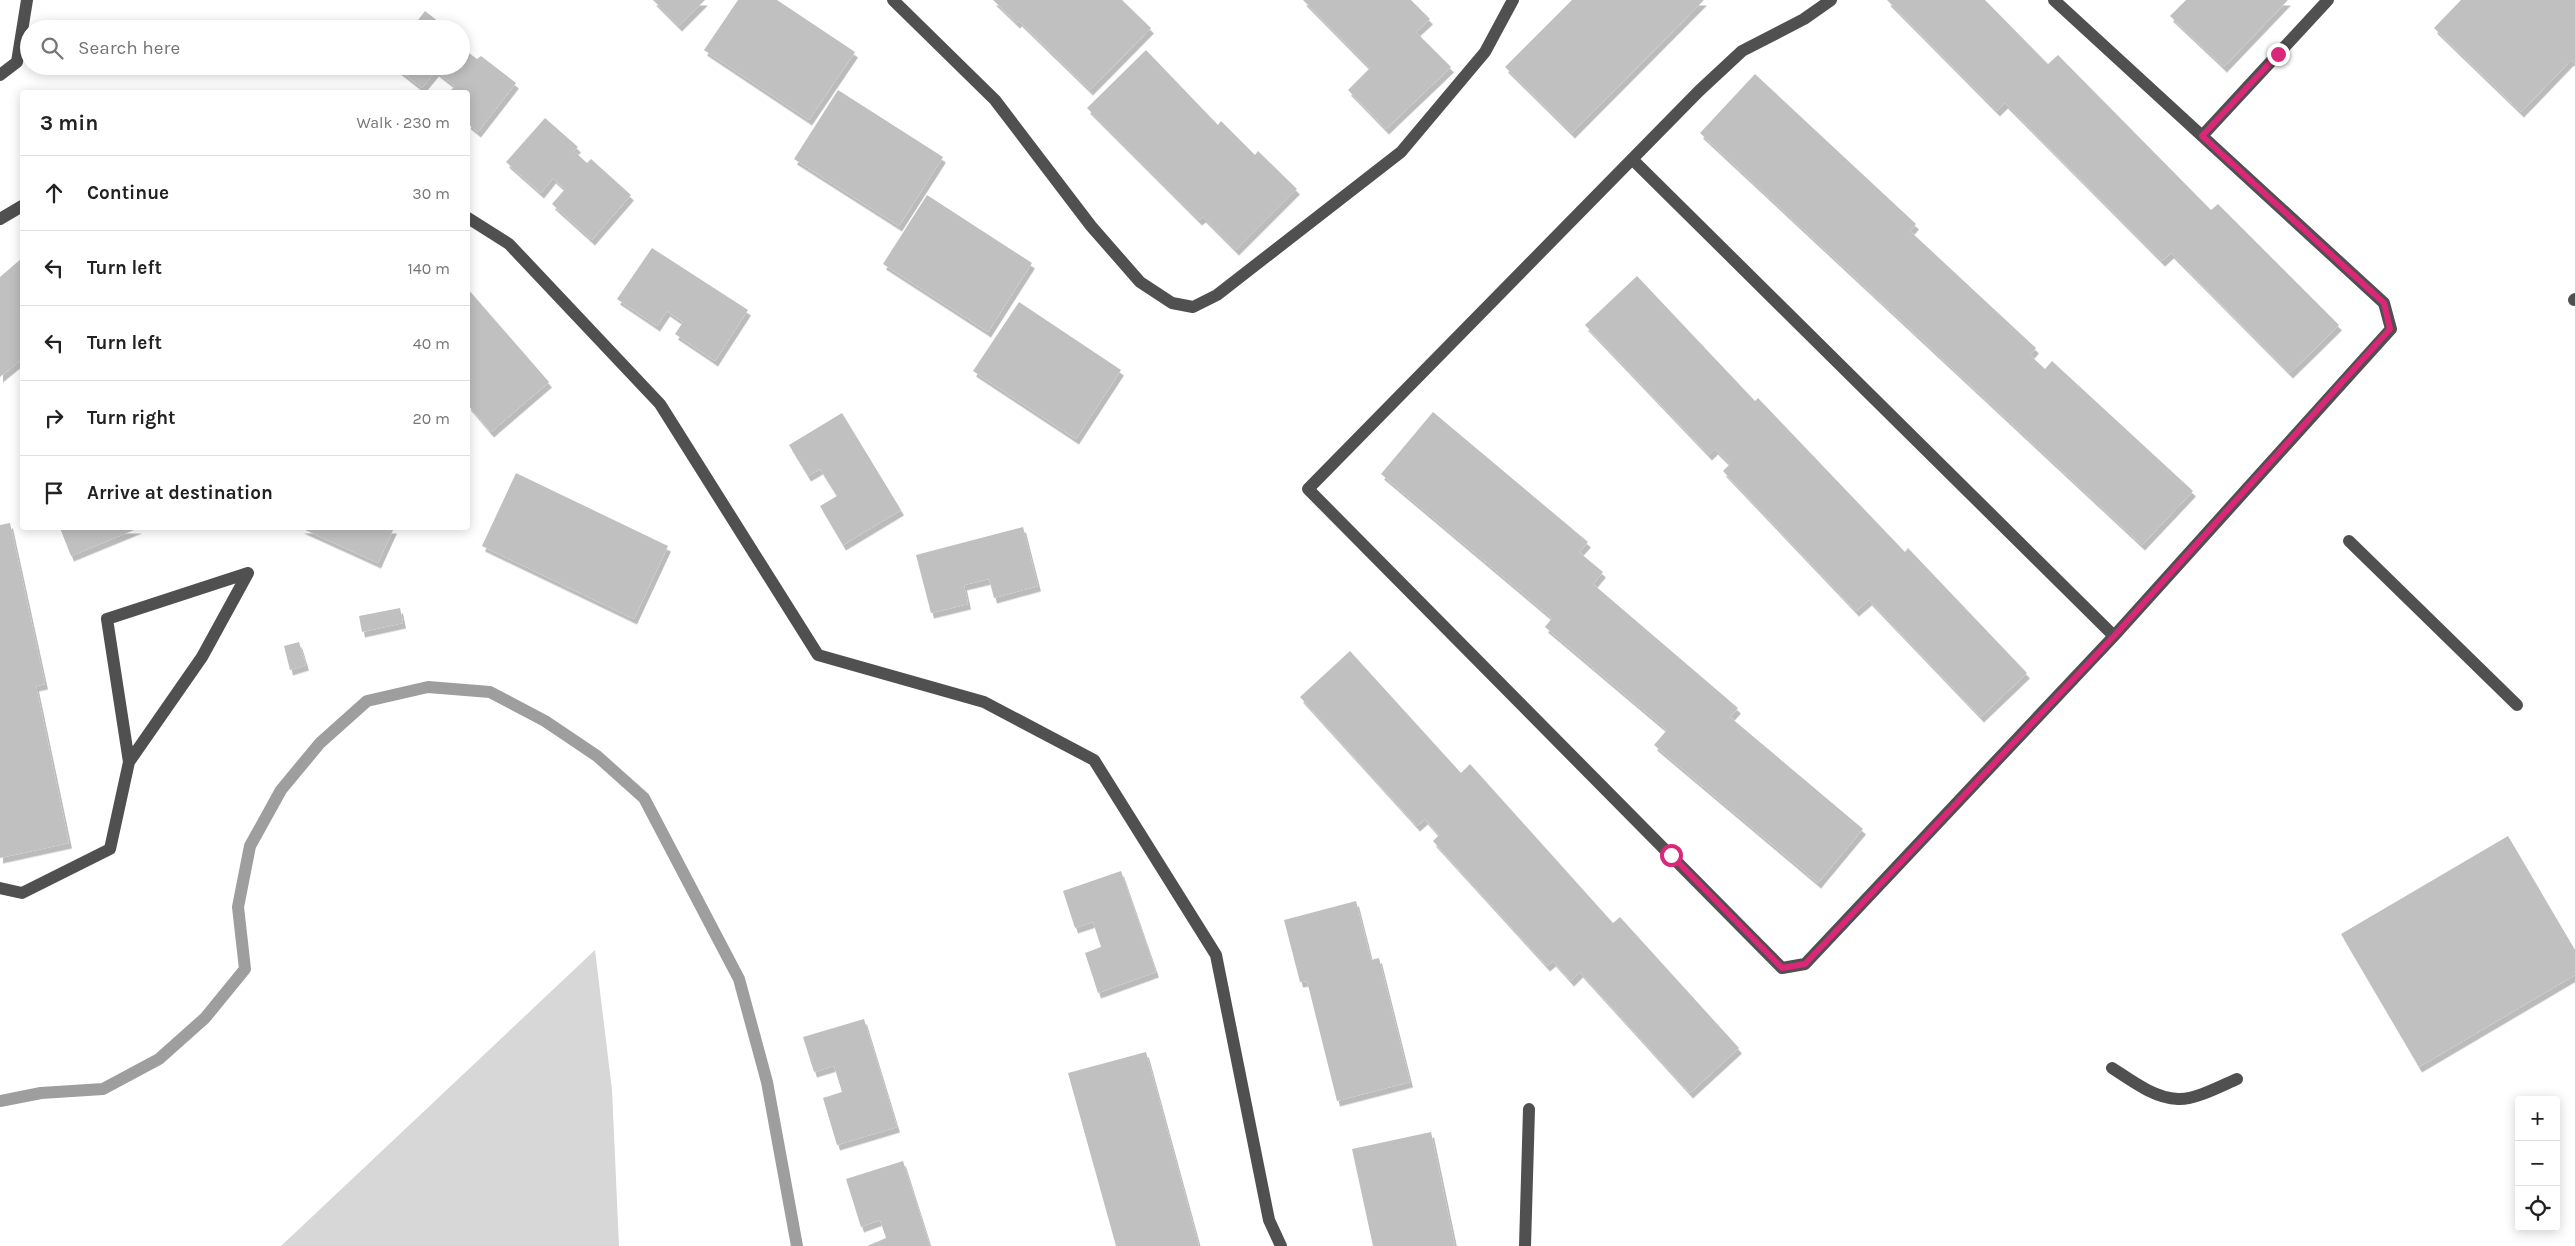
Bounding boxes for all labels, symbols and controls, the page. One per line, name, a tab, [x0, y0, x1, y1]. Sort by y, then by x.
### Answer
search box	[20, 20, 470, 75]
icon: search	[38, 34, 66, 62]
text: Search here	[78, 37, 180, 59]
route end	[2267, 43, 2290, 66]
text: 3 min	[40, 111, 98, 135]
text: Walk · 230 m	[356, 113, 450, 132]
icon: ahead	[40, 179, 68, 207]
text: Continue	[87, 182, 169, 204]
text: 30 m	[412, 184, 450, 203]
icon: left	[40, 254, 68, 282]
text: Turn left	[87, 257, 162, 279]
text: 140 m	[408, 259, 450, 278]
icon: left	[40, 329, 68, 357]
text: Turn left	[87, 332, 162, 354]
text: 40 m	[413, 334, 450, 353]
icon: right	[40, 404, 68, 432]
text: Turn right	[87, 407, 176, 429]
text: 20 m	[412, 409, 450, 428]
icon: arrive	[40, 479, 68, 507]
text: Arrive at destination	[87, 482, 273, 504]
route start	[1660, 844, 1683, 867]
map controls	[2515, 1096, 2560, 1231]
button: +	[2515, 1096, 2560, 1141]
button: −	[2515, 1141, 2560, 1186]
button: locate	[2515, 1186, 2560, 1231]

